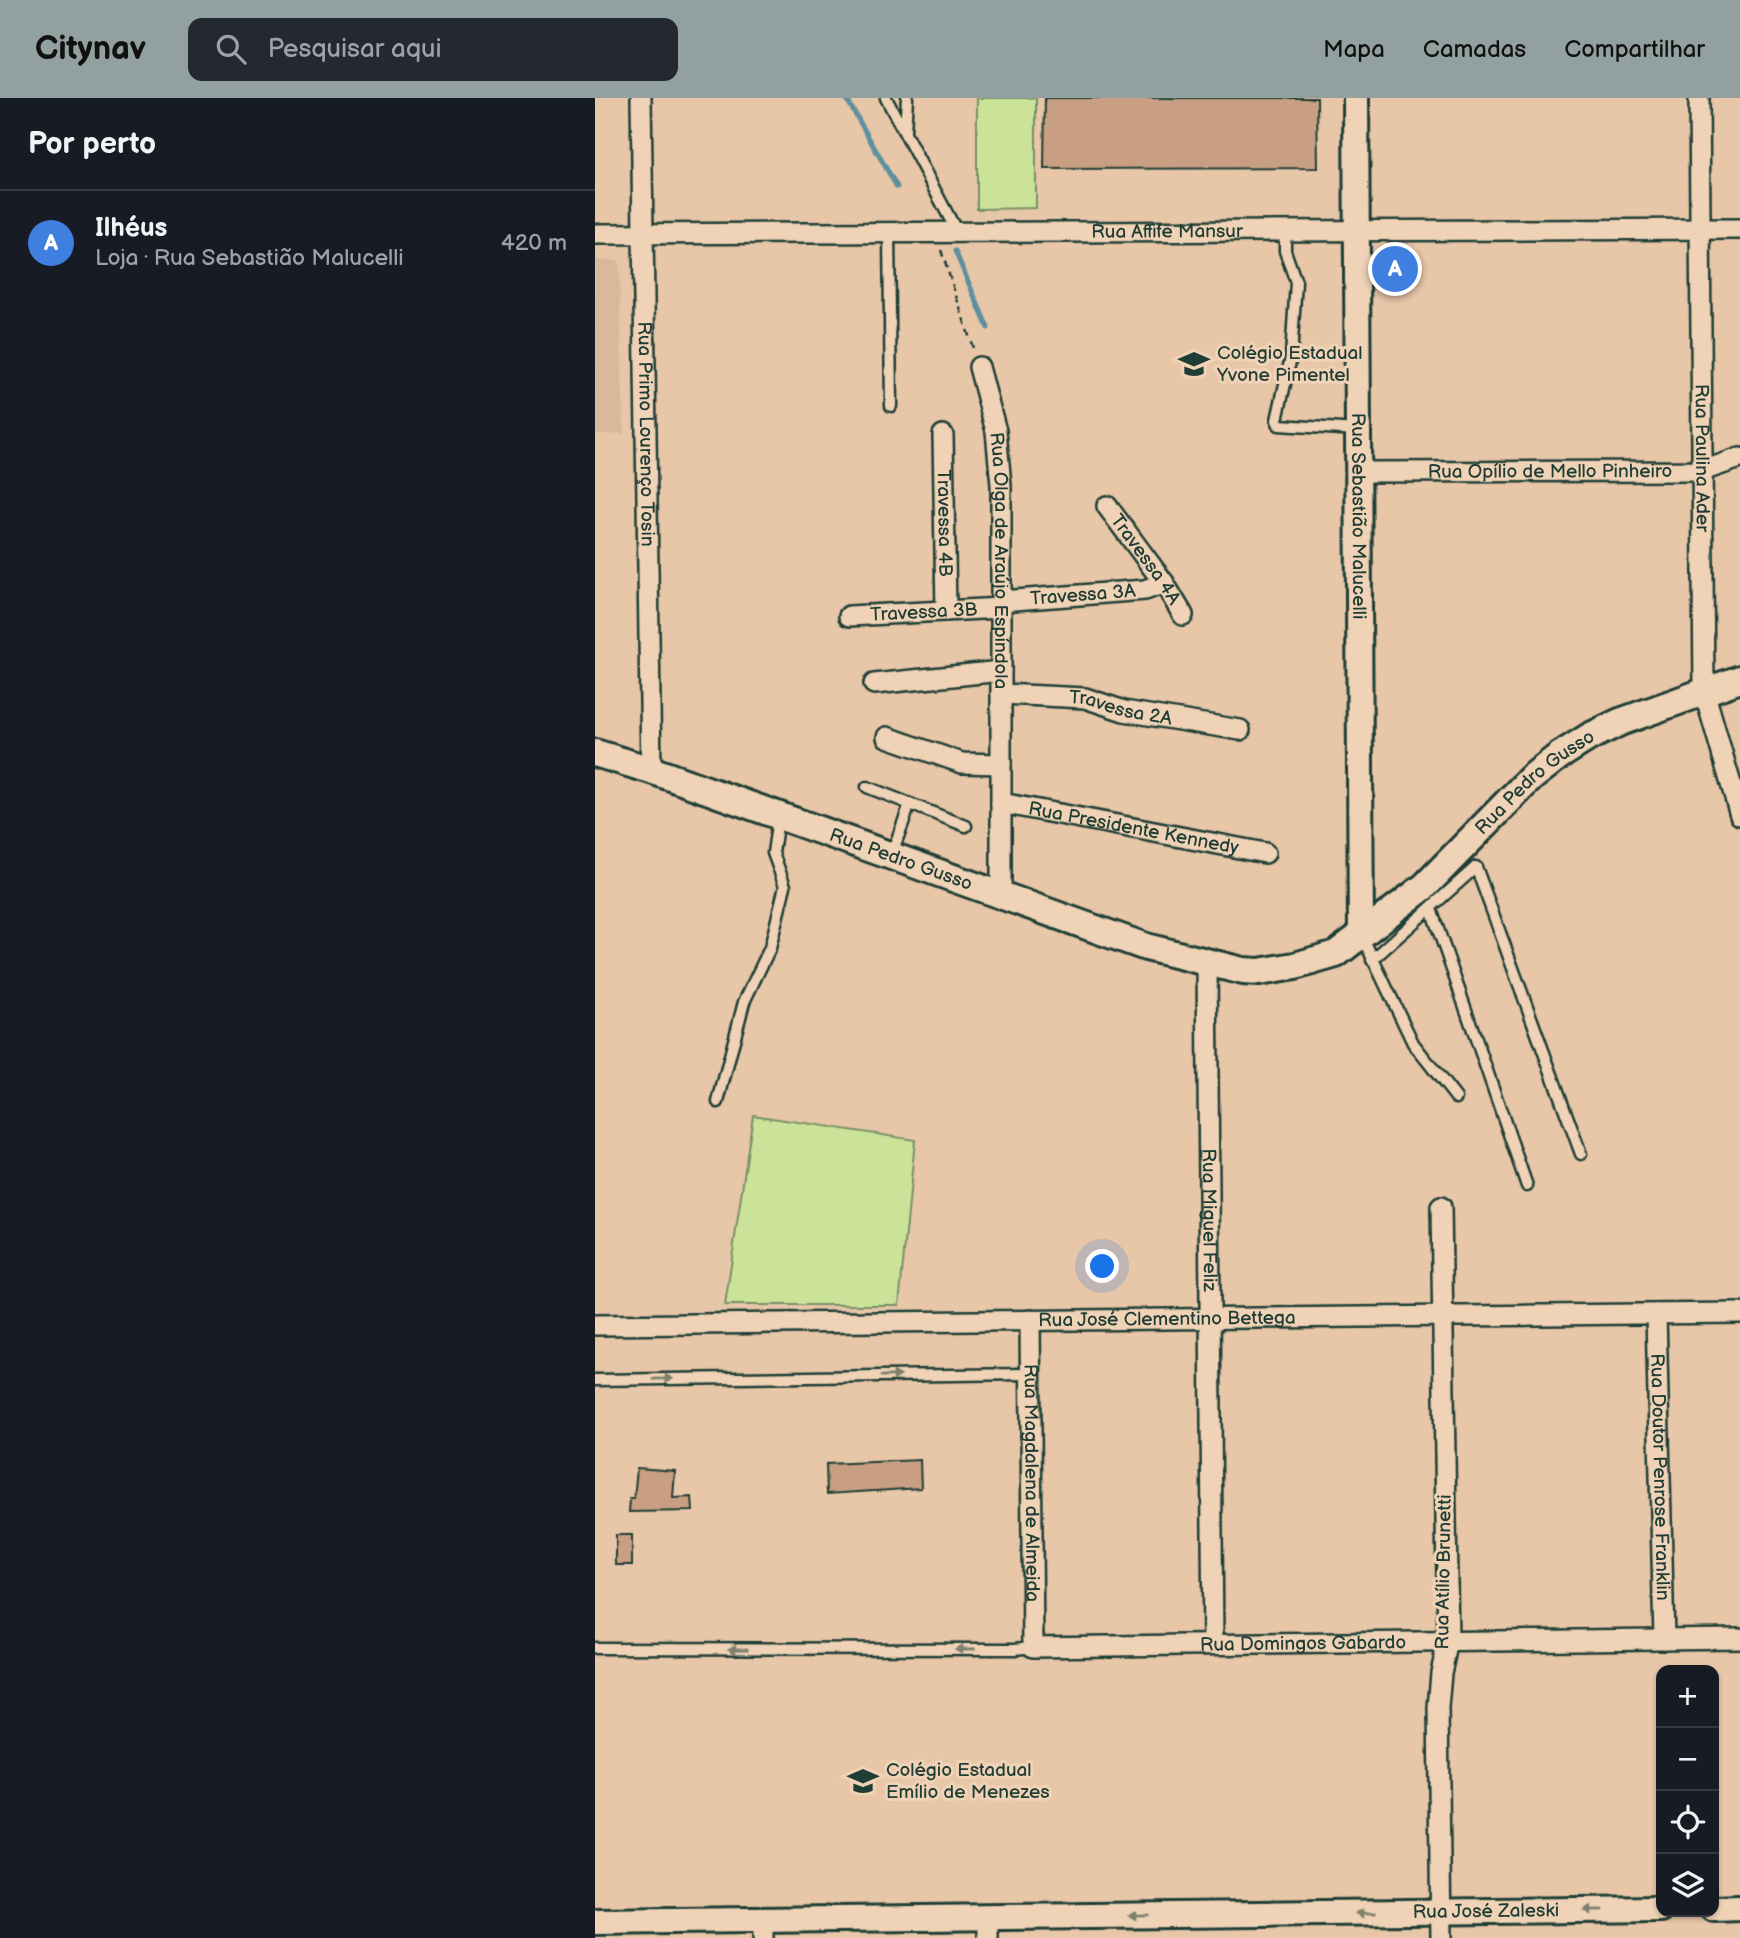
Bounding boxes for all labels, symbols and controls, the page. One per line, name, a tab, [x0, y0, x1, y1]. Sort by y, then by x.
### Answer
search box	[188, 18, 678, 81]
text: Citynav	[35, 29, 146, 69]
icon: search	[212, 30, 250, 68]
text: Pesquisar aqui	[268, 34, 442, 65]
text: Mapa	[1323, 35, 1385, 64]
text: Camadas	[1423, 35, 1526, 64]
text: Compartilhar	[1564, 35, 1705, 64]
text: Por perto	[28, 126, 156, 162]
text: Ilhéus	[95, 213, 167, 244]
street label: Rua Affife Mansur	[1091, 220, 1244, 243]
text: A	[44, 229, 58, 257]
text: 420 m	[501, 229, 567, 257]
pin: A	[1372, 243, 1418, 295]
text: Loja · Rua Sebastião Malucelli	[95, 244, 404, 272]
street label: Rua Primo Lourenço Tosin	[633, 321, 659, 547]
place label: Colégio Estadual Yvone Pimentel	[1216, 342, 1363, 387]
school or university icon: Colégio Estadual Yvone Pimentel	[1177, 347, 1211, 381]
street label: Rua Paulina Ader	[1690, 384, 1714, 533]
street label: Rua Sebastião Malucelli	[1346, 413, 1371, 619]
street label: Rua Olga de Araújo Espíndola	[985, 431, 1013, 689]
street label: Rua Opílio de Mello Pinheiro	[1428, 460, 1672, 483]
street label: Travessa 4B	[932, 469, 957, 577]
street label: Travessa 4A	[1106, 510, 1186, 609]
street label: Travessa 3A	[1029, 579, 1137, 610]
street label: Travessa 3B	[870, 598, 978, 626]
street label: Travessa 2A	[1069, 686, 1174, 730]
street label: Rua Pedro Gusso	[1470, 725, 1599, 839]
street label: Rua Presidente Kennedy	[1027, 797, 1241, 859]
street label: Rua Pedro Gusso	[826, 823, 976, 896]
street label: Rua Miguel Feliz	[1197, 1148, 1221, 1292]
your location	[1085, 1249, 1119, 1283]
street label: Rua José Clementino Bettega	[1038, 1306, 1296, 1332]
street label: Rua Doutor Penrose Franklin	[1645, 1353, 1675, 1601]
street label: Rua Magdalena de Almeida	[1019, 1364, 1044, 1602]
one-way arrow	[880, 1370, 902, 1381]
one-way arrow	[652, 1373, 674, 1385]
street label: Rua Atílio Brunetti	[1431, 1494, 1457, 1650]
street label: Rua Domingos Gabardo	[1200, 1631, 1406, 1656]
one-way arrow	[727, 1643, 749, 1655]
one-way arrow	[954, 1643, 976, 1655]
map controls	[1656, 1665, 1719, 1917]
button: +	[1656, 1665, 1719, 1728]
button: −	[1656, 1728, 1719, 1791]
place label: Colégio Estadual Emílio de Menezes	[886, 1759, 1050, 1804]
school or university icon: Colégio Estadual Emílio de Menezes	[846, 1764, 880, 1798]
button: locate	[1656, 1791, 1719, 1854]
button: layers	[1656, 1854, 1719, 1917]
street label: Rua José Zaleski	[1413, 1899, 1559, 1924]
one-way arrow	[1582, 1904, 1604, 1916]
one-way arrow	[1354, 1907, 1376, 1918]
one-way arrow	[1127, 1909, 1149, 1921]

